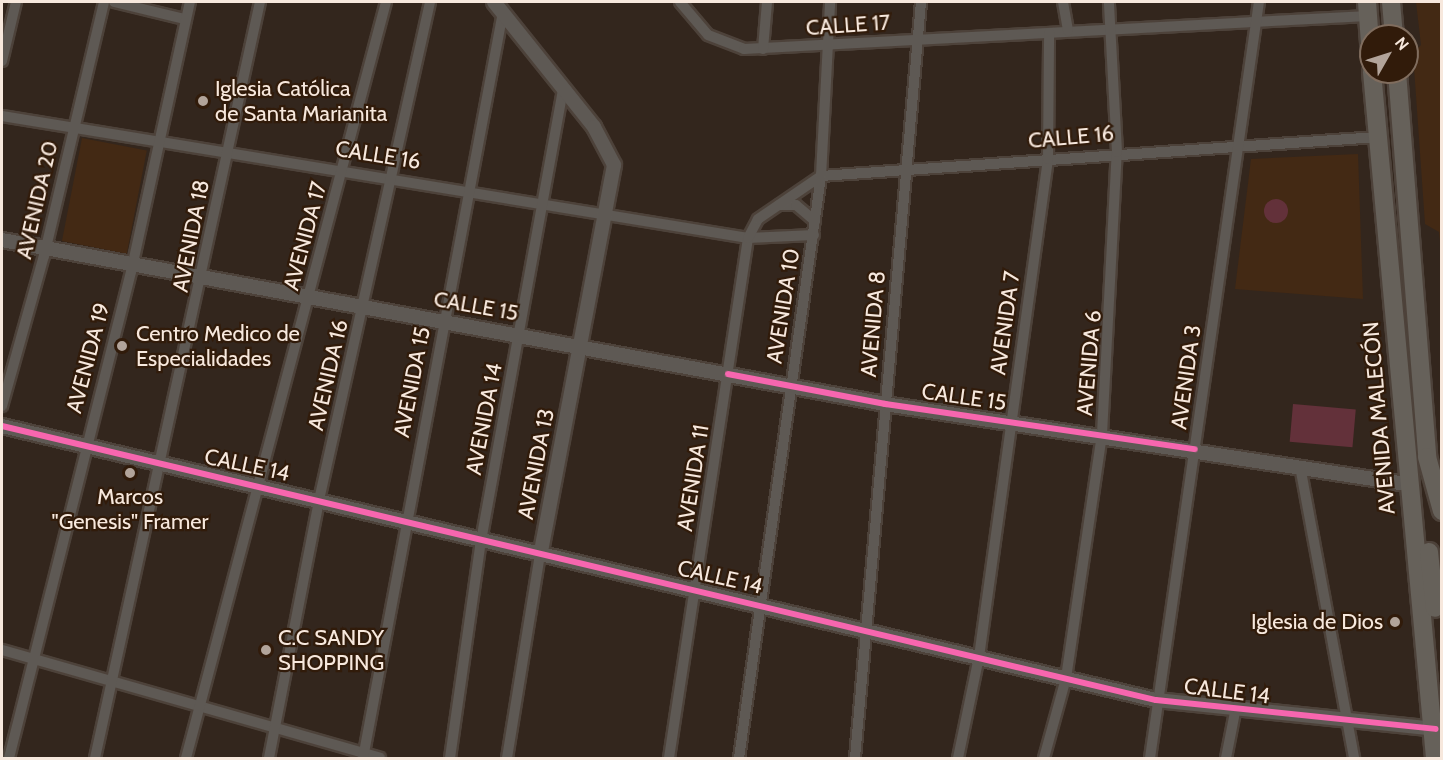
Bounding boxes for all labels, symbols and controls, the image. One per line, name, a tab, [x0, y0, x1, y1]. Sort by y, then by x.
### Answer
street label: CALLE 17	[805, 9, 891, 41]
north arrow	[1359, 24, 1419, 84]
text: N	[1391, 33, 1413, 54]
place label: Iglesia Católica de Santa Marianita	[215, 75, 387, 126]
marker: Iglesia Católica de Santa Marianita	[196, 94, 210, 108]
street label: CALLE 16	[1027, 120, 1115, 154]
street label: CALLE 16	[333, 135, 423, 175]
street label: AVENIDA 20	[11, 138, 63, 262]
street label: AVENIDA 18	[167, 178, 215, 294]
street label: AVENIDA 17	[278, 179, 332, 293]
street label: AVENIDA 10	[761, 247, 805, 365]
street label: AVENIDA 7	[985, 269, 1025, 377]
street label: AVENIDA 8	[855, 270, 891, 378]
street label: CALLE 15	[432, 286, 520, 326]
street label: AVENIDA 19	[61, 300, 115, 416]
street label: AVENIDA 6	[1071, 309, 1107, 417]
street label: AVENIDA 16	[302, 317, 354, 433]
place label: Centro Medico de Especialidades	[136, 320, 300, 372]
street label: AVENIDA MALECÓN	[1357, 320, 1401, 516]
street label: AVENIDA 3	[1166, 323, 1206, 431]
street label: AVENIDA 15	[388, 324, 436, 440]
marker: Centro Medico de Especialidades	[113, 337, 131, 355]
street label: AVENIDA 14	[460, 361, 508, 477]
street label: CALLE 15	[920, 378, 1008, 416]
street label: AVENIDA 13	[512, 406, 560, 522]
street label: AVENIDA 11	[672, 423, 714, 533]
street label: CALLE 14	[202, 443, 292, 487]
marker: Marcos "Genesis" Framer	[123, 466, 137, 480]
place label: Marcos "Genesis" Framer	[52, 483, 208, 534]
street label: CALLE 14	[675, 554, 765, 600]
place label: Iglesia de Dios	[1251, 609, 1383, 635]
marker: Iglesia de Dios	[1388, 615, 1402, 629]
place label: C.C SANDY SHOPPING	[278, 624, 384, 676]
marker: C.C SANDY SHOPPING	[259, 643, 273, 657]
street label: CALLE 14	[1183, 673, 1271, 709]

